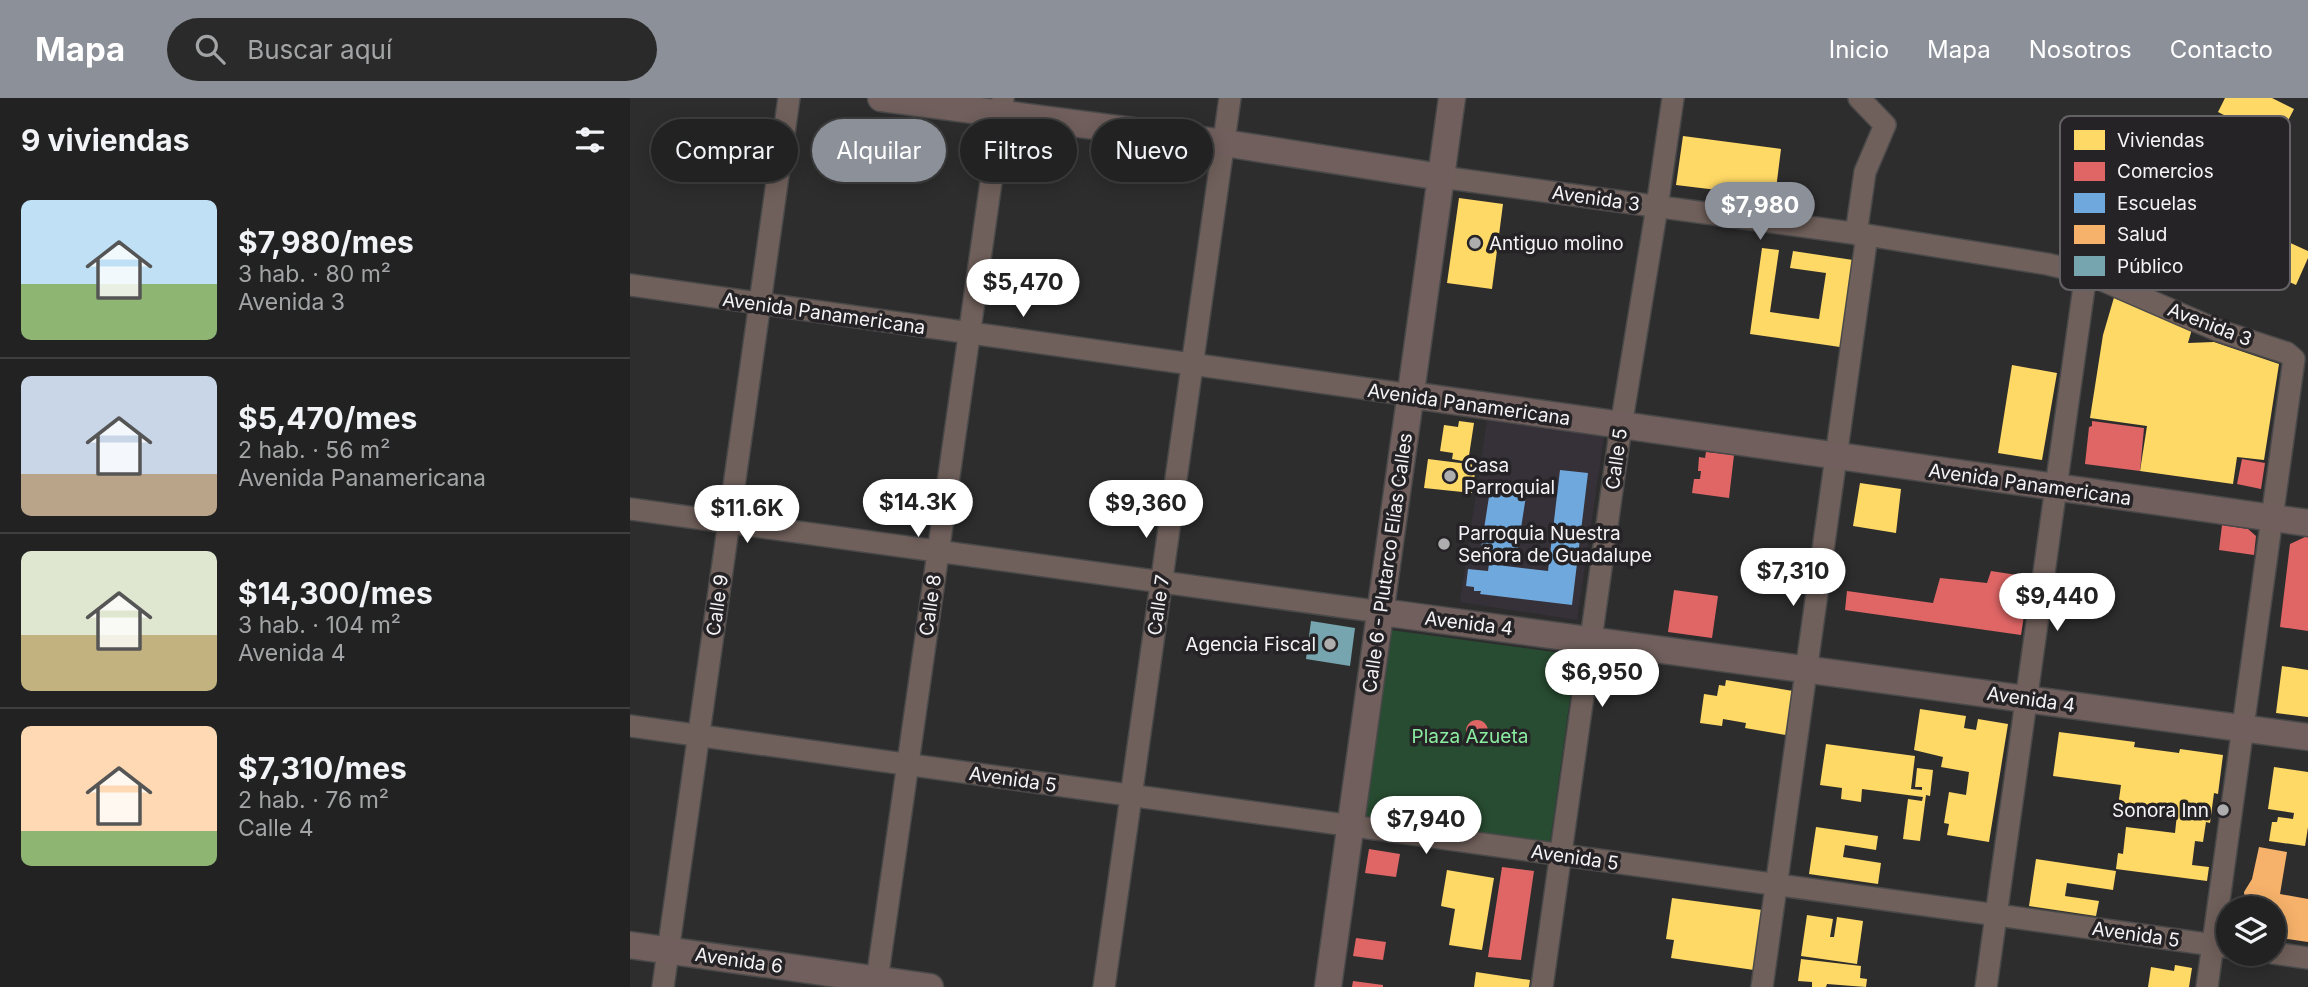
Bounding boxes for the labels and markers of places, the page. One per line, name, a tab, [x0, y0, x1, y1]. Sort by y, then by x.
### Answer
pin: $7,980	[1703, 183, 1817, 242]
place label: Antiguo molino	[1489, 232, 1624, 255]
marker: Antiguo molino	[1467, 235, 1483, 251]
pin: $5,470	[966, 260, 1080, 319]
place label: Casa Parroquial	[1464, 454, 1555, 499]
marker: Casa Parroquial	[1442, 468, 1458, 484]
pin: $14.3K	[861, 480, 975, 539]
pin: $9,360	[1089, 480, 1203, 540]
pin: $11.6K	[690, 486, 804, 545]
place label: Parroquia Nuestra Señora de Guadalupe	[1458, 522, 1652, 567]
marker: Parroquia Nuestra Señora de Guadalupe	[1436, 536, 1452, 552]
pin: $7,310	[1736, 548, 1850, 608]
pin: $9,440	[2000, 574, 2114, 633]
place label: Agencia Fiscal	[1185, 633, 1316, 656]
marker: Agencia Fiscal	[1322, 636, 1338, 652]
pin: $6,950	[1545, 650, 1659, 709]
pin: $7,940	[1369, 796, 1483, 856]
place label: Sonora Inn	[2112, 799, 2209, 822]
marker: Sonora Inn	[2215, 802, 2231, 818]

